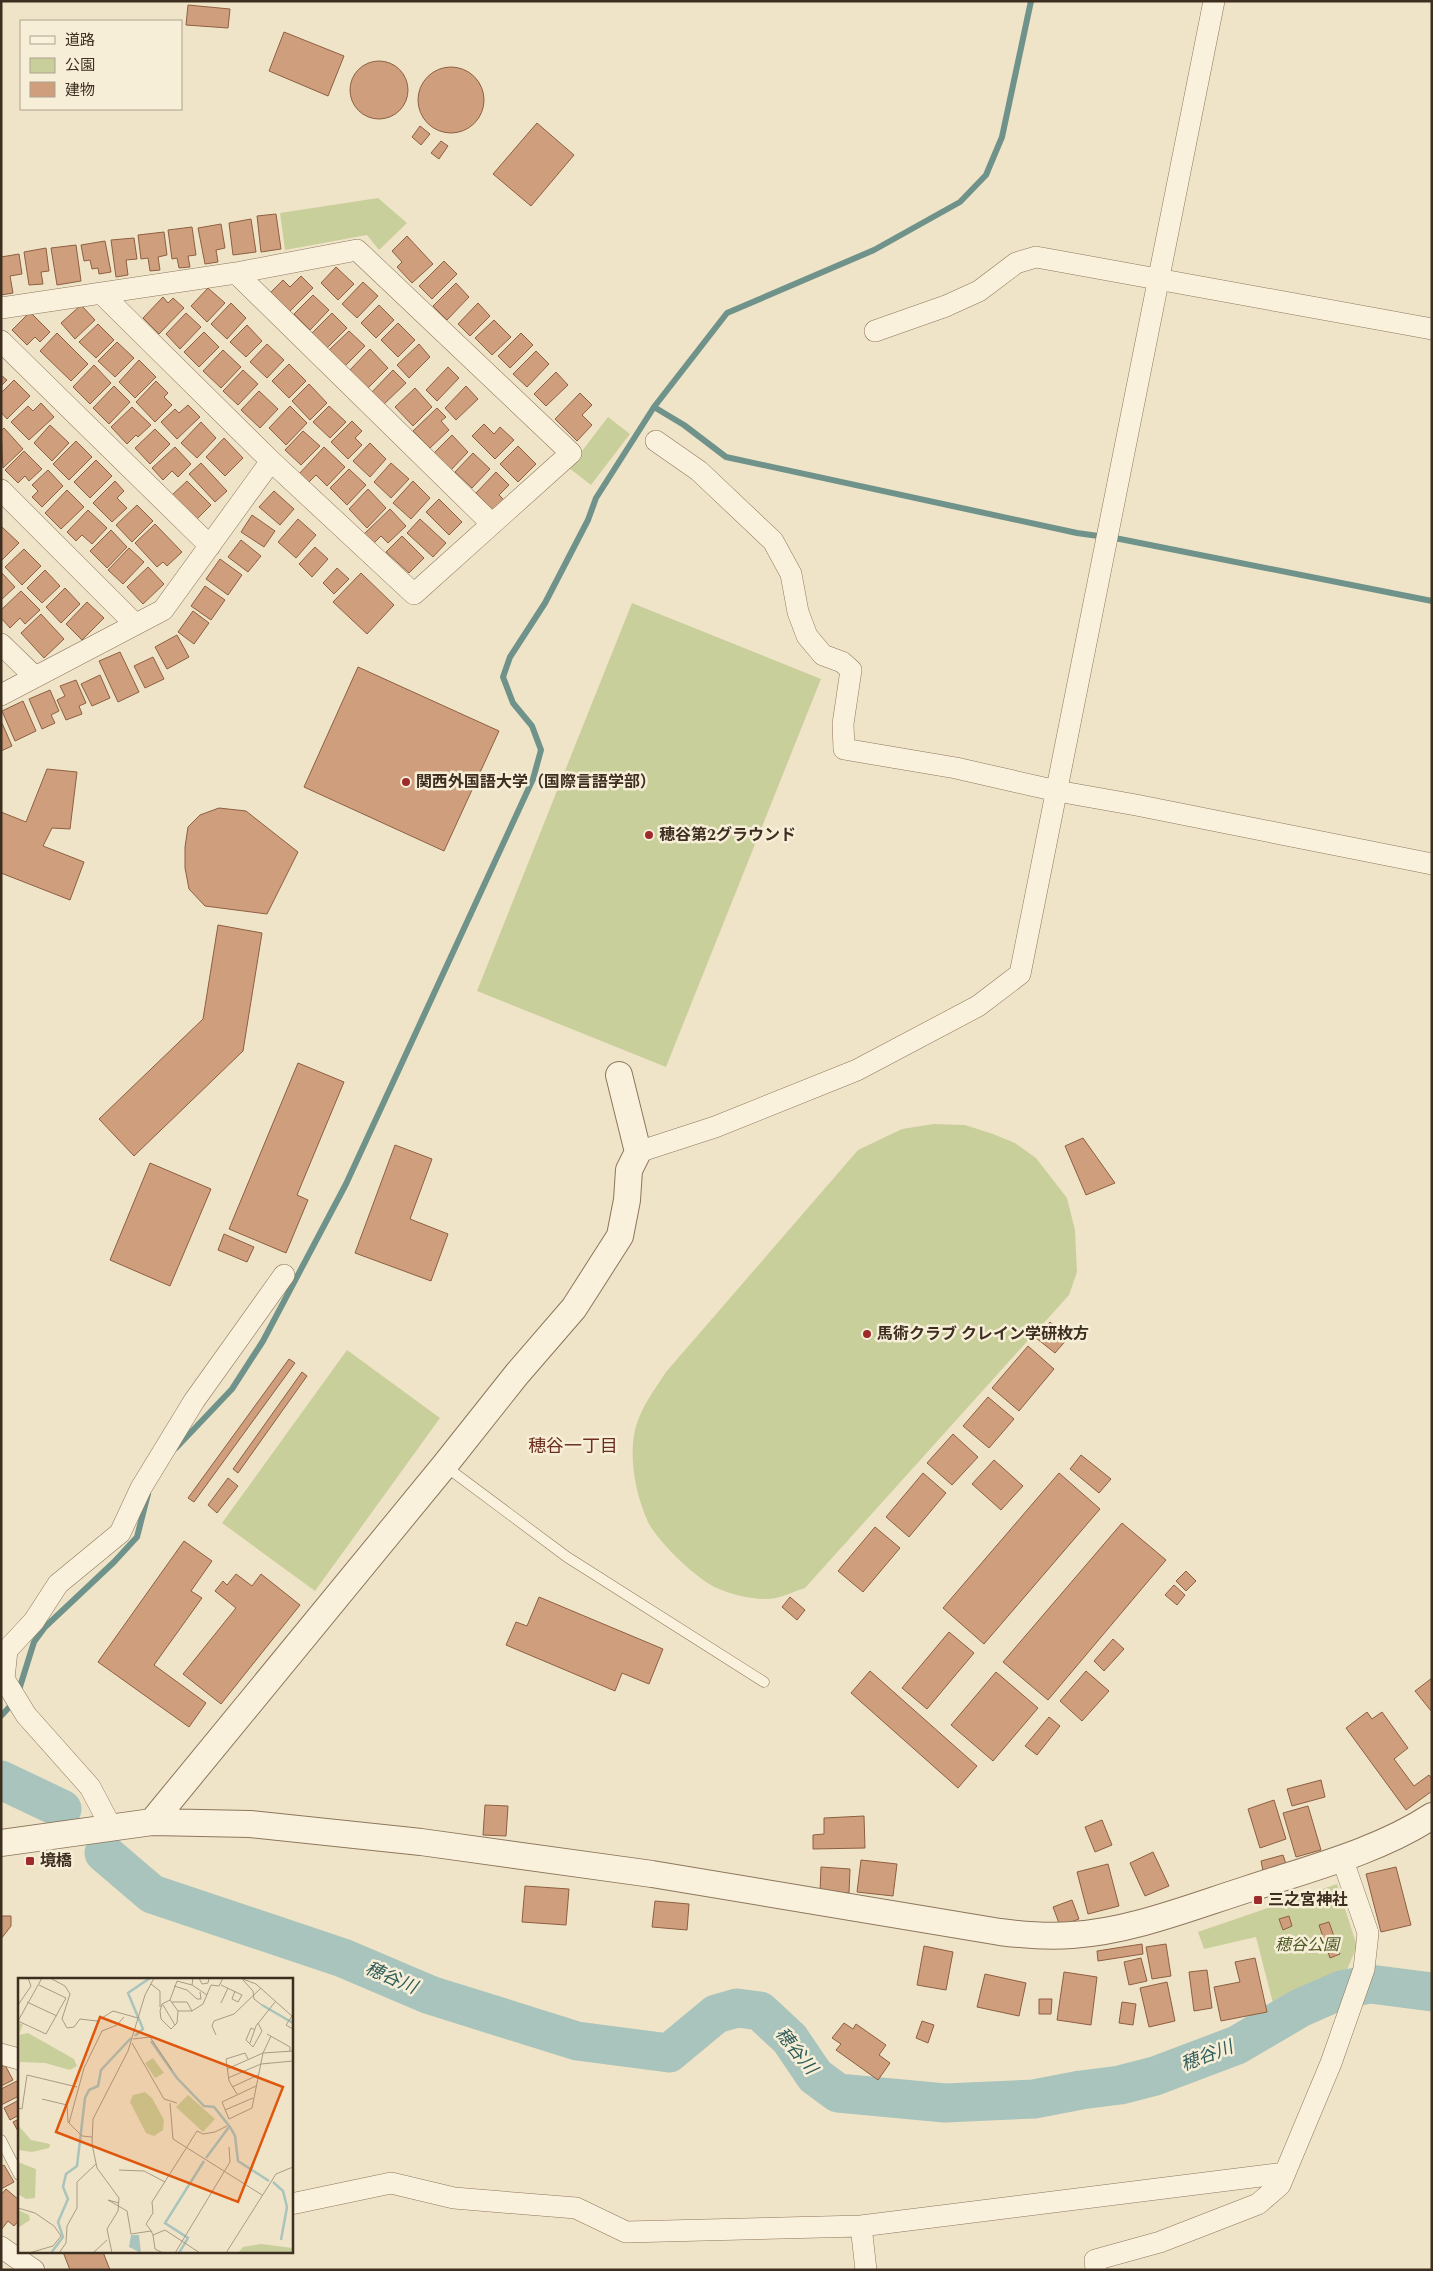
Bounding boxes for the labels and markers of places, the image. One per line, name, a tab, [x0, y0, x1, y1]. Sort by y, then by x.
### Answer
place label: 関西外国語大学（国際言語学部）	[416, 770, 656, 794]
marker: 関西外国語大学（国際言語学部）	[400, 776, 412, 788]
place label: 穂谷第2グラウンド	[659, 823, 796, 847]
marker: 穂谷第2グラウンド	[643, 829, 655, 841]
place label: 馬術クラブ クレイン学研枚方	[877, 1322, 1089, 1346]
marker: 馬術クラブ クレイン学研枚方	[861, 1328, 873, 1340]
place label: 境橋	[40, 1849, 72, 1873]
marker: 境橋	[24, 1855, 36, 1867]
place label: 三之宮神社	[1268, 1888, 1348, 1912]
marker: 三之宮神社	[1252, 1894, 1264, 1906]

